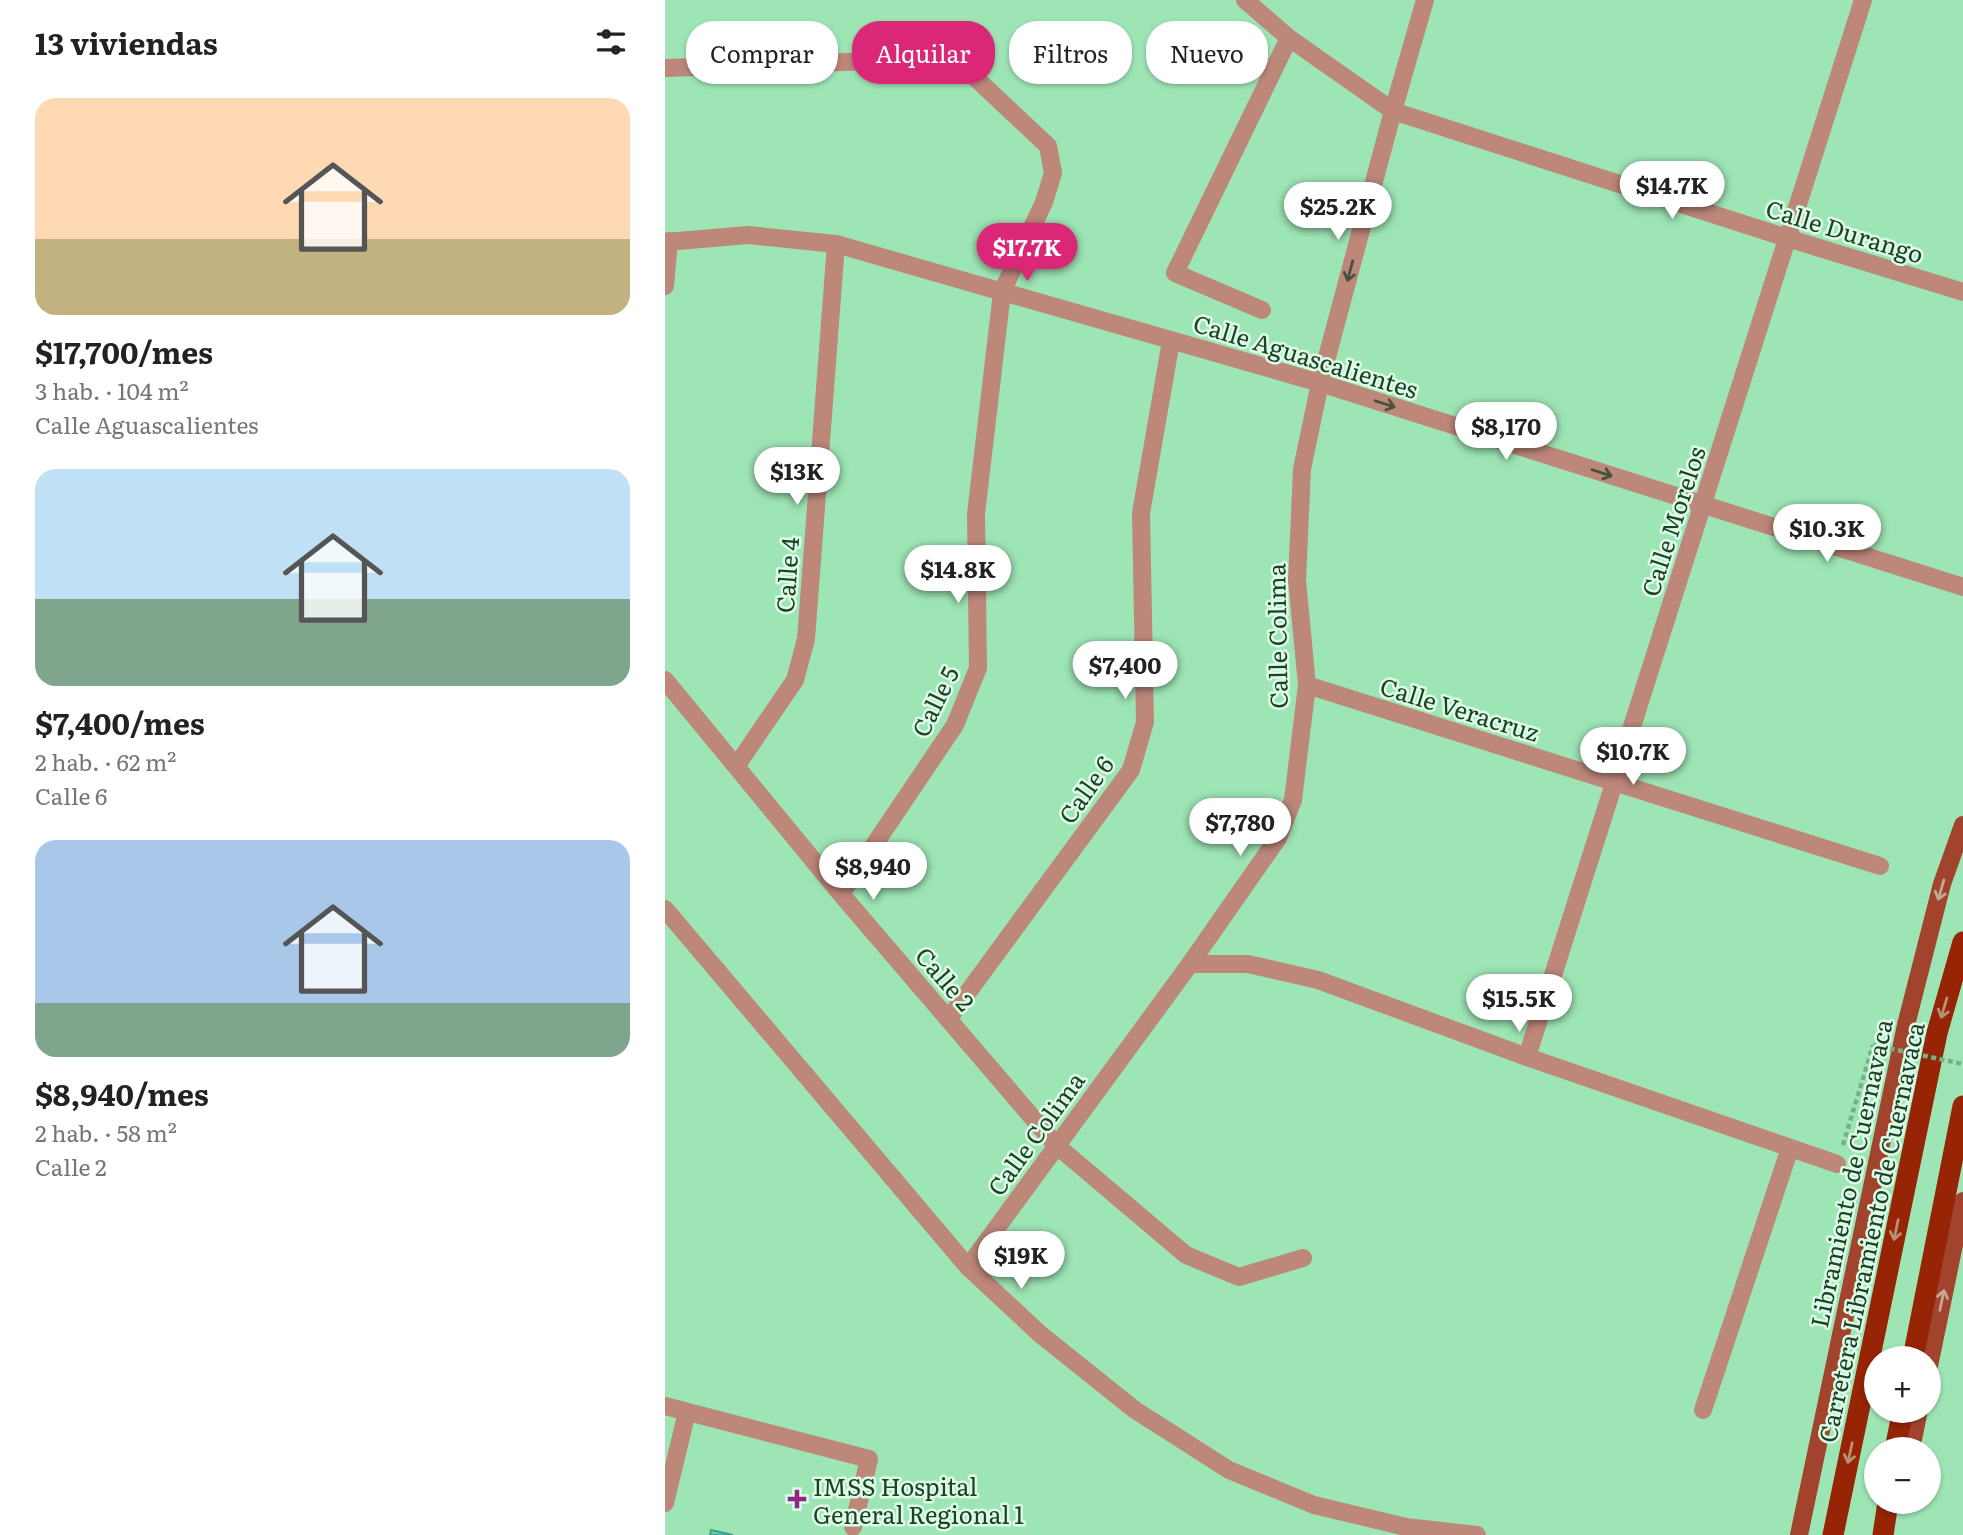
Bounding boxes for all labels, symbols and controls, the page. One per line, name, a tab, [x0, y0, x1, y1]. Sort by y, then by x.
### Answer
text: 13 viviendas	[35, 20, 218, 64]
chip: Comprar	[686, 21, 838, 84]
chip: Alquilar	[852, 21, 995, 84]
chip: Filtros	[1009, 21, 1132, 84]
chip: Nuevo	[1146, 21, 1268, 84]
icon: filters	[592, 23, 630, 61]
icon: home	[270, 144, 396, 270]
pin: $14.7K	[1615, 162, 1729, 221]
text: $14.7K	[1636, 167, 1708, 201]
pin: $25.2K	[1281, 182, 1395, 242]
text: $25.2K	[1300, 188, 1376, 222]
street label: Calle Durango	[1762, 189, 1928, 271]
pin: $17.7K	[970, 224, 1084, 283]
text: $17.7K	[992, 229, 1062, 263]
one-way arrow	[1343, 259, 1356, 282]
street label: Calle Aguascalientes	[1189, 304, 1423, 406]
text: $17,700/mes	[35, 329, 213, 373]
text: 3 hab. · 104 m²	[35, 373, 189, 407]
one-way arrow	[1374, 398, 1396, 411]
pin: $8,170	[1449, 402, 1563, 462]
text: Calle Aguascalientes	[35, 407, 259, 441]
text: $8,170	[1471, 408, 1541, 442]
street label: Calle Morelos	[1631, 441, 1713, 600]
pin: $13K	[756, 448, 838, 507]
text: $13K	[770, 453, 824, 487]
one-way arrow	[1591, 467, 1613, 480]
pin: $10.3K	[1770, 504, 1884, 564]
text: $10.3K	[1789, 510, 1865, 544]
icon: home	[270, 515, 396, 641]
street label: Calle 4	[766, 536, 806, 614]
pin: $14.8K	[901, 546, 1015, 605]
text: $14.8K	[920, 551, 996, 585]
street label: Calle Colima	[1257, 563, 1295, 709]
pin: $7,400	[1068, 642, 1182, 701]
text: $7,400	[1089, 647, 1161, 681]
street label: Calle 5	[902, 660, 966, 742]
street label: Calle Veracruz	[1376, 667, 1544, 749]
text: $7,400/mes	[35, 700, 205, 744]
pin: $10.7K	[1576, 728, 1690, 787]
text: $10.7K	[1596, 733, 1670, 767]
text: 2 hab. · 62 m²	[35, 744, 177, 778]
street label: Calle 6	[1049, 748, 1121, 830]
text: Calle 6	[35, 778, 107, 812]
pin: $7,780	[1183, 798, 1297, 858]
text: $7,780	[1205, 804, 1275, 838]
pin: $8,940	[816, 842, 930, 902]
text: $8,940	[835, 848, 911, 882]
one-way arrow	[1934, 878, 1947, 900]
icon: home	[270, 886, 396, 1012]
street label: Calle 2	[908, 938, 984, 1018]
pin: $15.5K	[1462, 974, 1576, 1034]
text: $15.5K	[1482, 980, 1556, 1014]
one-way arrow	[1937, 996, 1950, 1018]
street label: Libramiento de Cuernavaca	[1800, 1015, 1900, 1330]
street label: Carretera Libramiento de Cuernavaca	[1808, 1018, 1932, 1446]
street label: Calle Colima	[978, 1064, 1092, 1202]
text: $8,940/mes	[35, 1071, 209, 1115]
text: 2 hab. · 58 m²	[35, 1115, 177, 1149]
text: Calle 2	[35, 1149, 107, 1183]
one-way arrow	[1889, 1218, 1903, 1241]
pin: $19K	[980, 1232, 1062, 1291]
text: $19K	[994, 1237, 1048, 1271]
one-way arrow	[1936, 1289, 1950, 1312]
map controls	[1864, 1346, 1941, 1514]
button: +	[1864, 1346, 1941, 1423]
button: −	[1864, 1437, 1941, 1514]
one-way arrow	[1843, 1441, 1857, 1464]
place label: IMSS Hospital General Regional 1	[813, 1468, 1024, 1531]
marker: IMSS Hospital General Regional 1	[787, 1489, 807, 1509]

